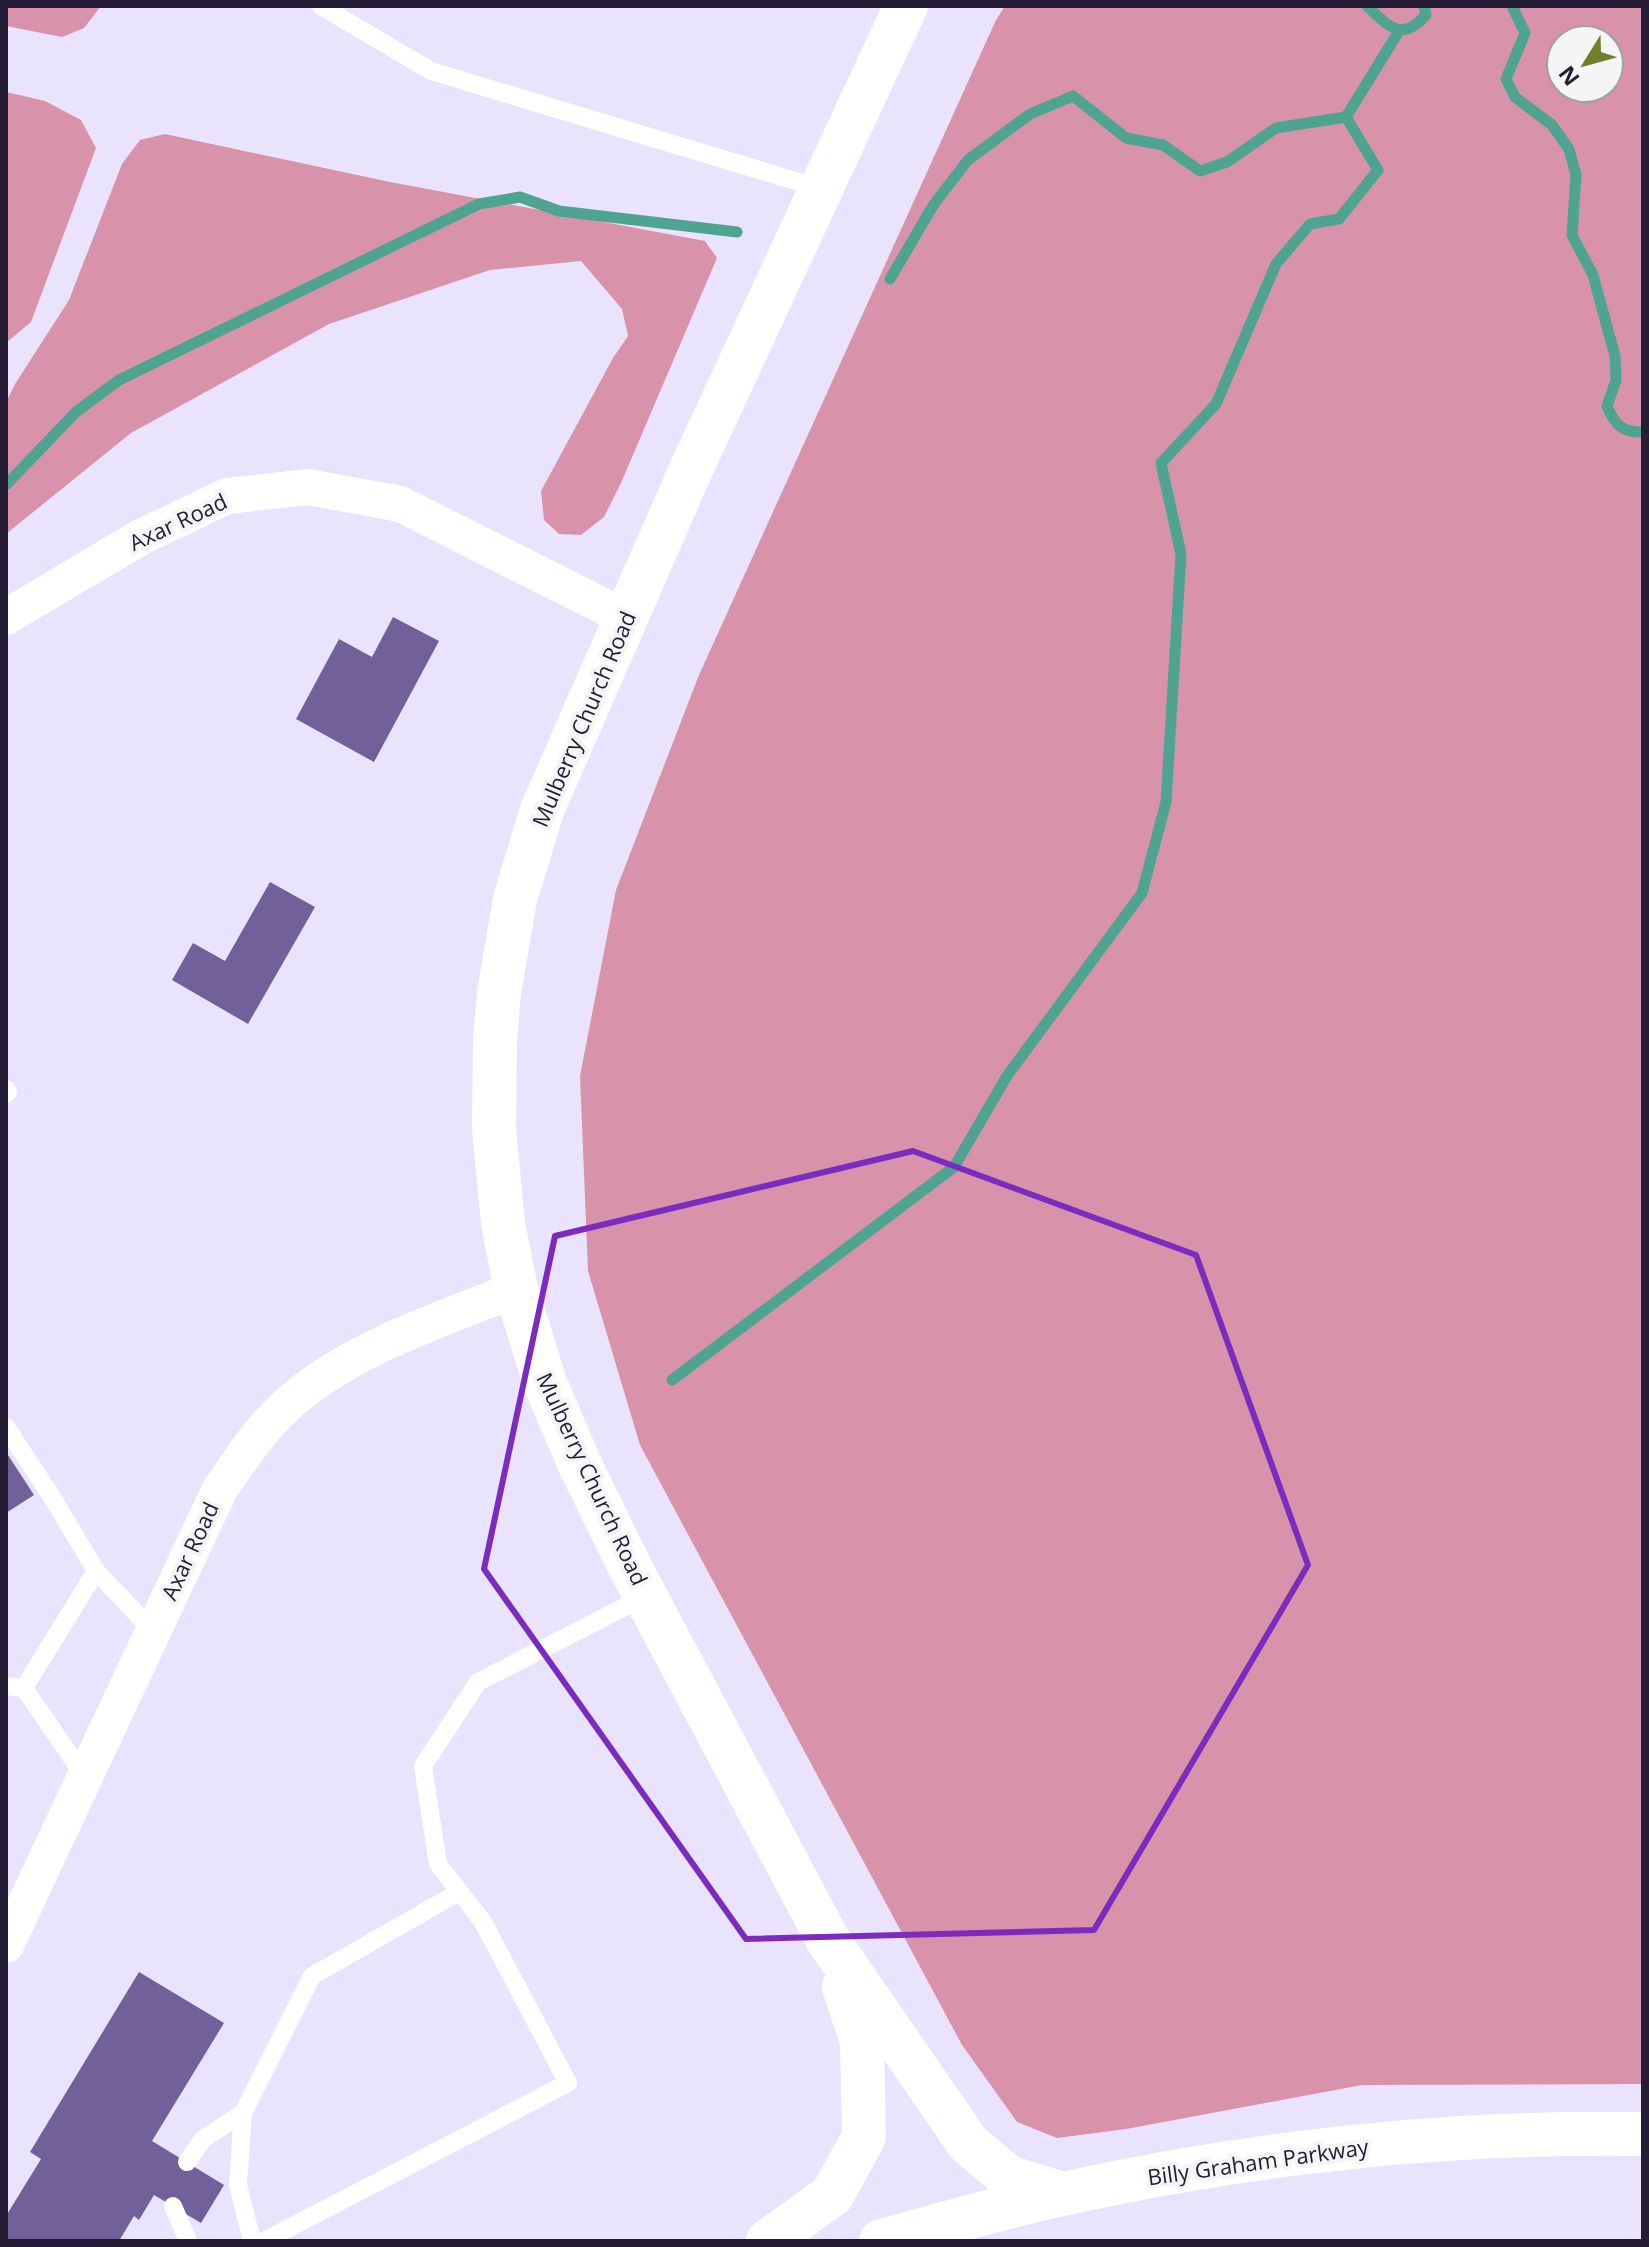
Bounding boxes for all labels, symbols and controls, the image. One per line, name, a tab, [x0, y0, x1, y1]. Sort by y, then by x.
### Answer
north arrow	[1545, 24, 1625, 104]
text: N	[1551, 60, 1586, 93]
street label: Axar Road	[124, 485, 231, 557]
street label: Mulberry Church Road	[524, 606, 642, 831]
street label: Mulberry Church Road	[530, 1367, 655, 1590]
street label: Axar Road	[153, 1497, 225, 1604]
street label: Billy Graham Parkway	[1145, 2131, 1371, 2191]

